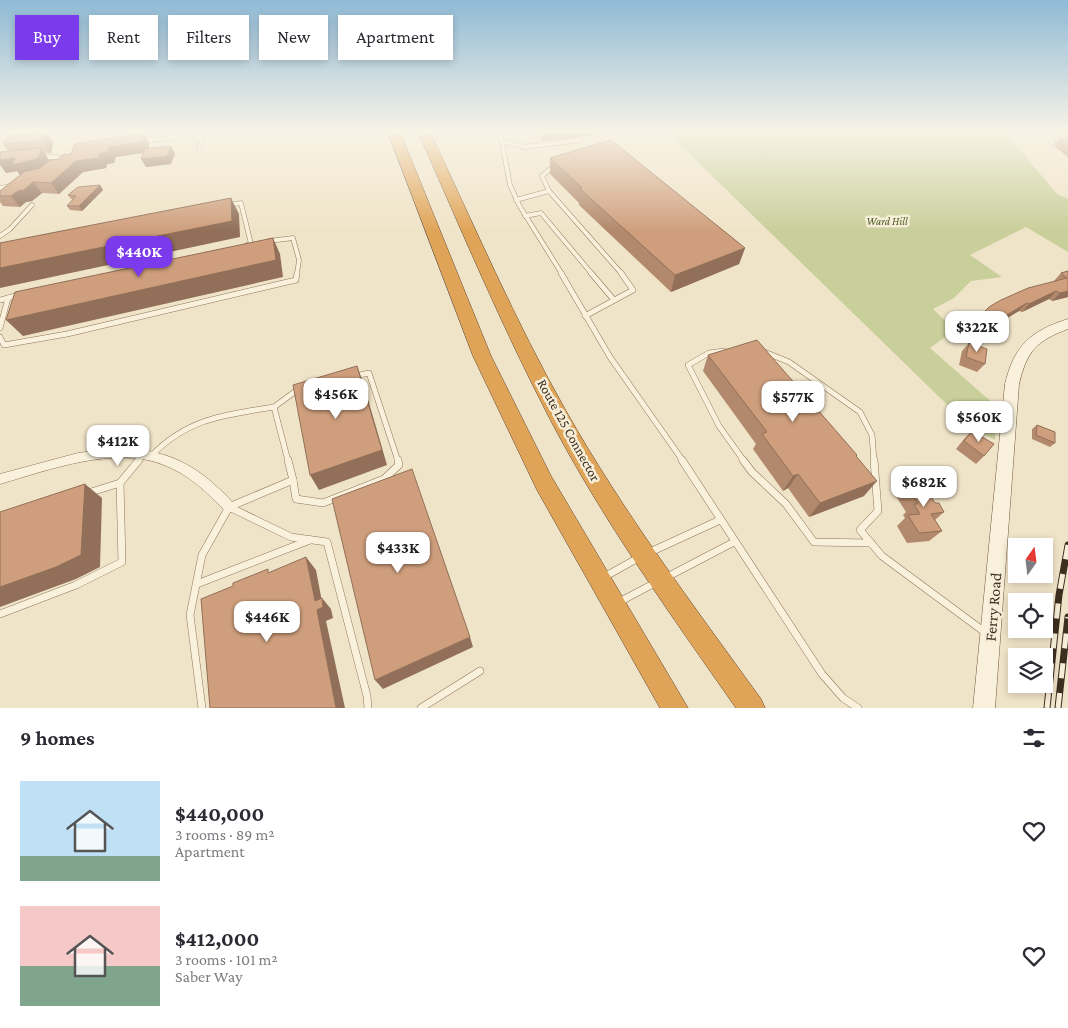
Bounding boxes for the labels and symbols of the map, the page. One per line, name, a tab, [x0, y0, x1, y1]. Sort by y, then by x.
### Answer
park label: Ward Hill	[866, 215, 908, 227]
pin: $440K	[104, 236, 174, 278]
pin: $322K	[942, 310, 1012, 353]
street label: Route 125 Connector	[534, 376, 604, 484]
pin: $456K	[301, 378, 371, 420]
pin: $577K	[758, 380, 828, 423]
pin: $560K	[944, 400, 1014, 443]
pin: $412K	[83, 424, 153, 467]
pin: $682K	[889, 466, 959, 508]
pin: $433K	[363, 532, 433, 574]
north arrow	[1008, 538, 1052, 582]
street label: Ferry Road	[982, 571, 1006, 642]
pin: $446K	[232, 600, 302, 643]

